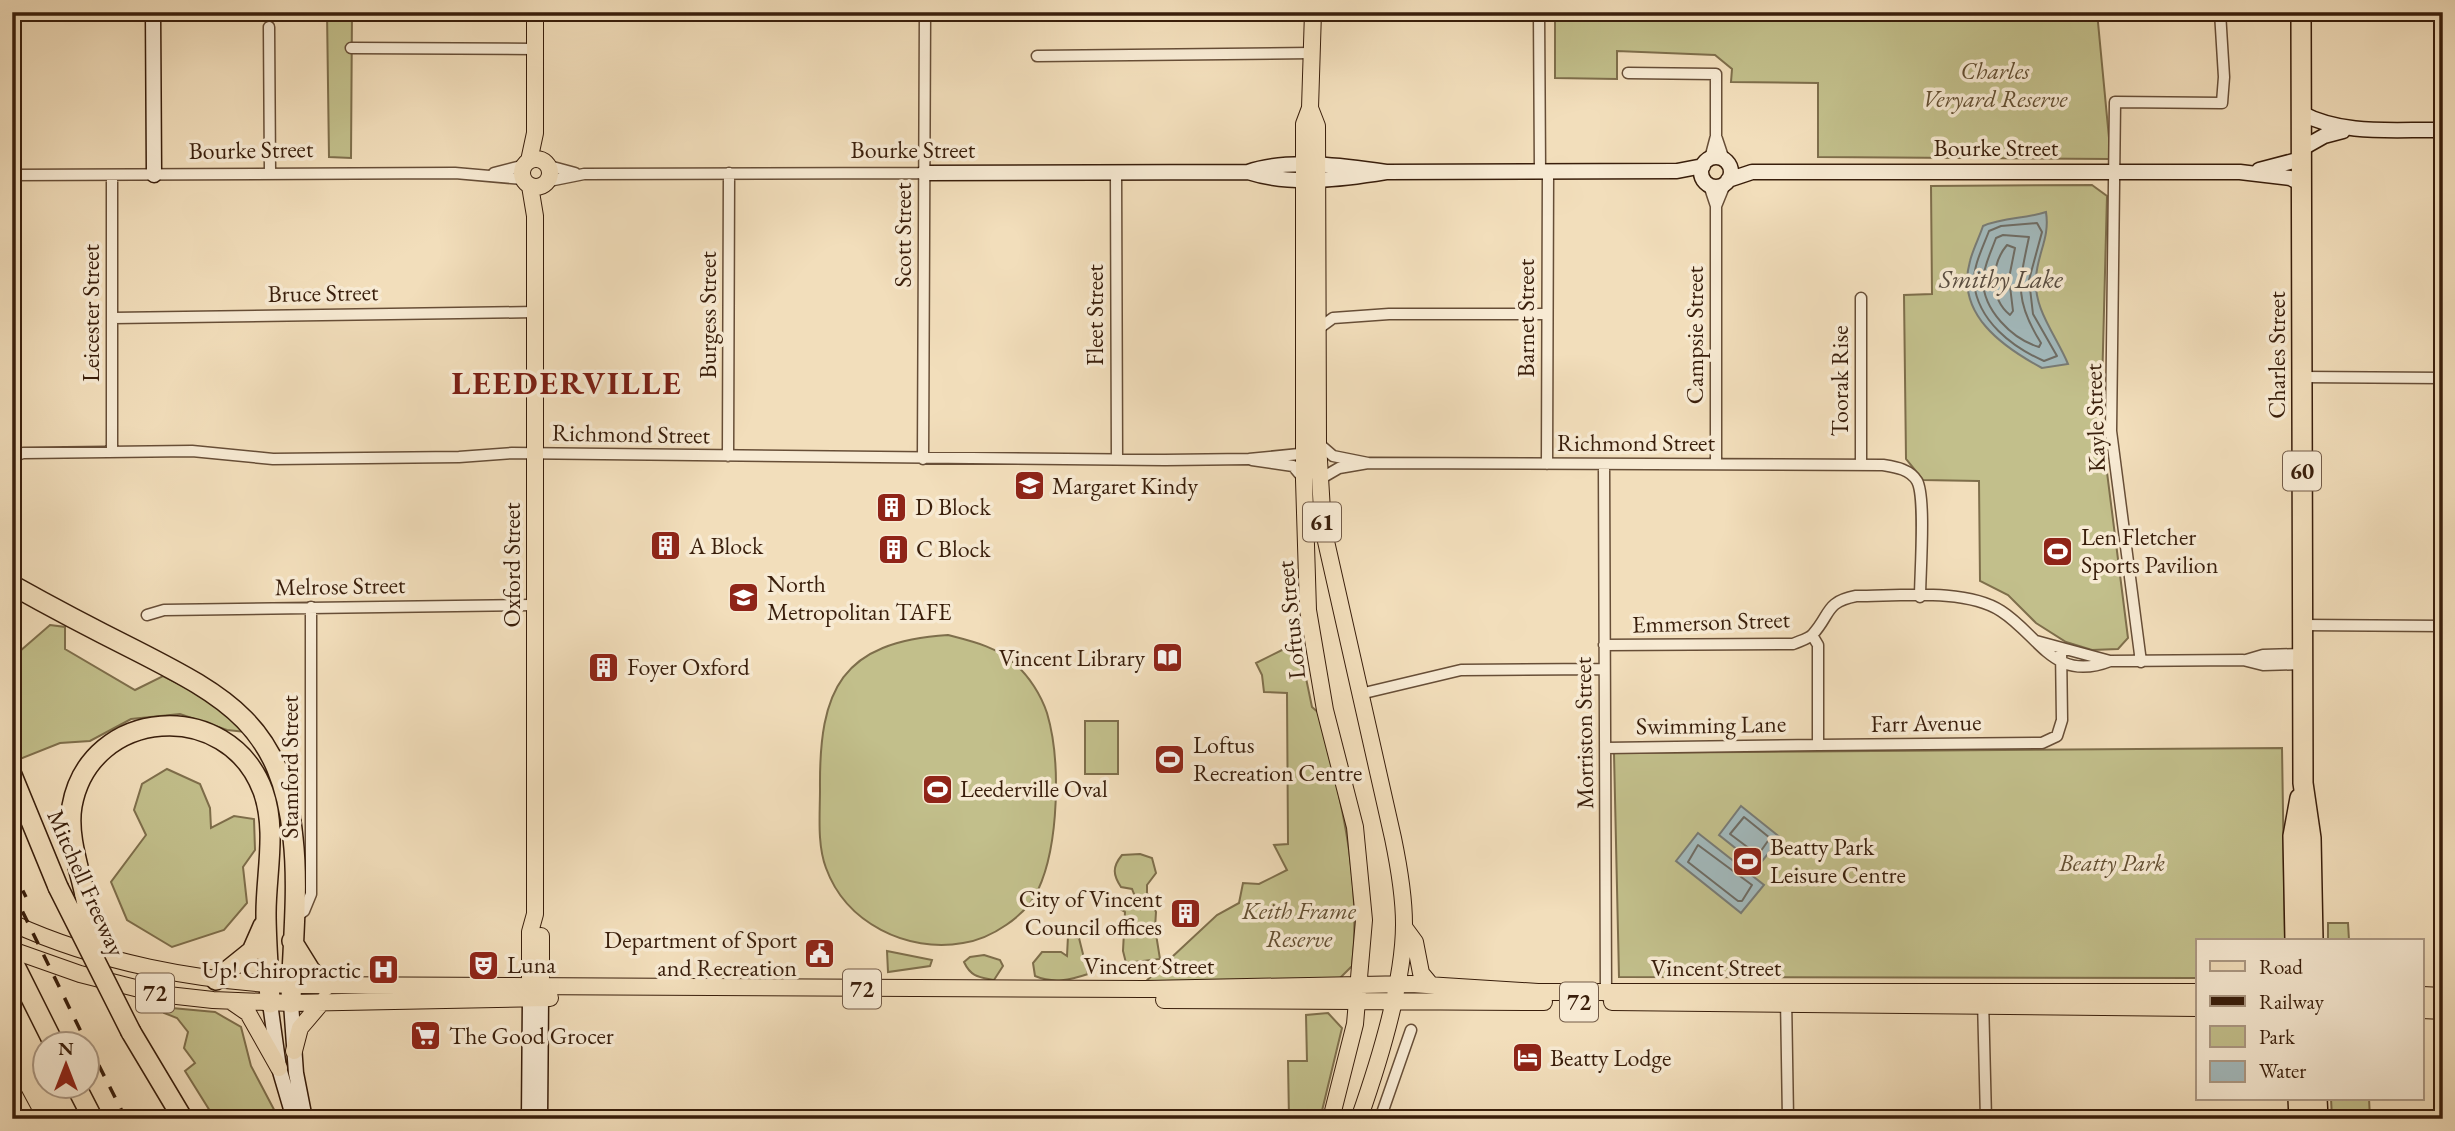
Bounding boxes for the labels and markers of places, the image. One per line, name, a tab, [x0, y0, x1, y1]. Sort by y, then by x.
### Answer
school or university icon: Margaret Kindy	[1012, 469, 1046, 503]
place label: Margaret Kindy	[1052, 470, 1199, 501]
building icon: D Block	[875, 490, 909, 524]
place label: D Block	[915, 491, 991, 522]
place label: Len Fletcher Sports Pavilion	[2081, 521, 2219, 580]
building icon: A Block	[649, 529, 683, 563]
place label: A Block	[688, 530, 764, 561]
building icon: C Block	[876, 532, 910, 566]
place label: C Block	[916, 533, 991, 564]
sports icon: Len Fletcher Sports Pavilion	[2041, 534, 2075, 568]
place label: North Metropolitan TAFE	[767, 568, 952, 627]
school or university icon: North Metropolitan TAFE	[727, 581, 761, 615]
library icon: Vincent Library	[1151, 641, 1185, 675]
place label: Vincent Library	[999, 642, 1145, 673]
building icon: Foyer Oxford	[587, 650, 621, 684]
place label: Foyer Oxford	[627, 651, 750, 682]
place label: Loftus Recreation Centre	[1193, 729, 1362, 788]
sports icon: Loftus Recreation Centre	[1153, 742, 1187, 776]
sports icon: Leederville Oval	[920, 772, 954, 806]
place label: Leederville Oval	[960, 773, 1108, 804]
place label: Beatty Park Leisure Centre	[1770, 831, 1906, 890]
sports icon: Beatty Park Leisure Centre	[1730, 844, 1764, 878]
place label: City of Vincent Council offices	[1019, 883, 1162, 942]
building icon: City of Vincent Council offices	[1168, 896, 1202, 930]
place label: Department of Sport and Recreation	[604, 924, 797, 983]
public building icon: Department of Sport and Recreation	[803, 937, 837, 971]
theatre icon: Luna	[467, 948, 501, 982]
place label: Luna	[507, 949, 556, 980]
hospital icon: Up! Chiropractic	[367, 953, 401, 987]
place label: Up! Chiropractic	[202, 954, 361, 985]
supermarket icon: The Good Grocer	[409, 1019, 443, 1053]
place label: The Good Grocer	[449, 1020, 614, 1051]
hotel icon: Beatty Lodge	[1510, 1041, 1544, 1075]
place label: Beatty Lodge	[1550, 1042, 1671, 1073]

